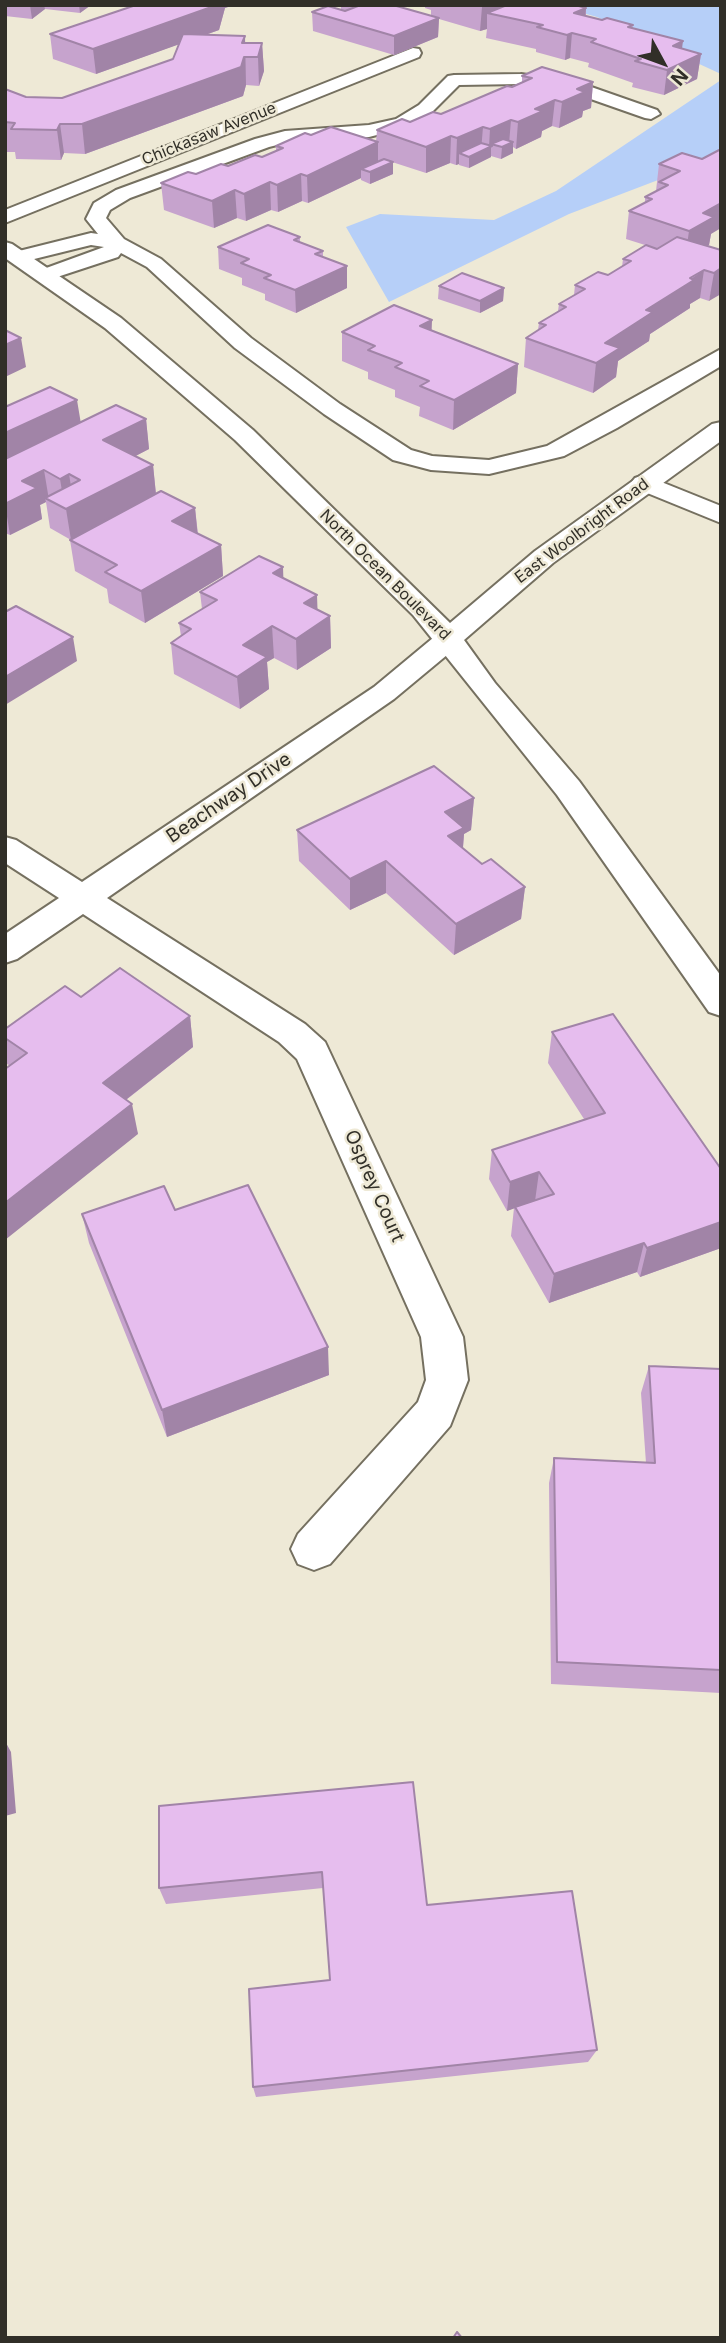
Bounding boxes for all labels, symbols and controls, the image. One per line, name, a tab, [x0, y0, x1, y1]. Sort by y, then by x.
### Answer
north arrow	[628, 28, 698, 98]
text: N	[666, 64, 693, 90]
street label: Chickasaw Avenue	[139, 98, 279, 170]
street label: East Woolbright Road	[511, 474, 653, 588]
street label: North Ocean Boulevard	[316, 506, 454, 644]
street label: Beachway Drive	[162, 748, 296, 848]
street label: Osprey Court	[339, 1127, 409, 1245]

